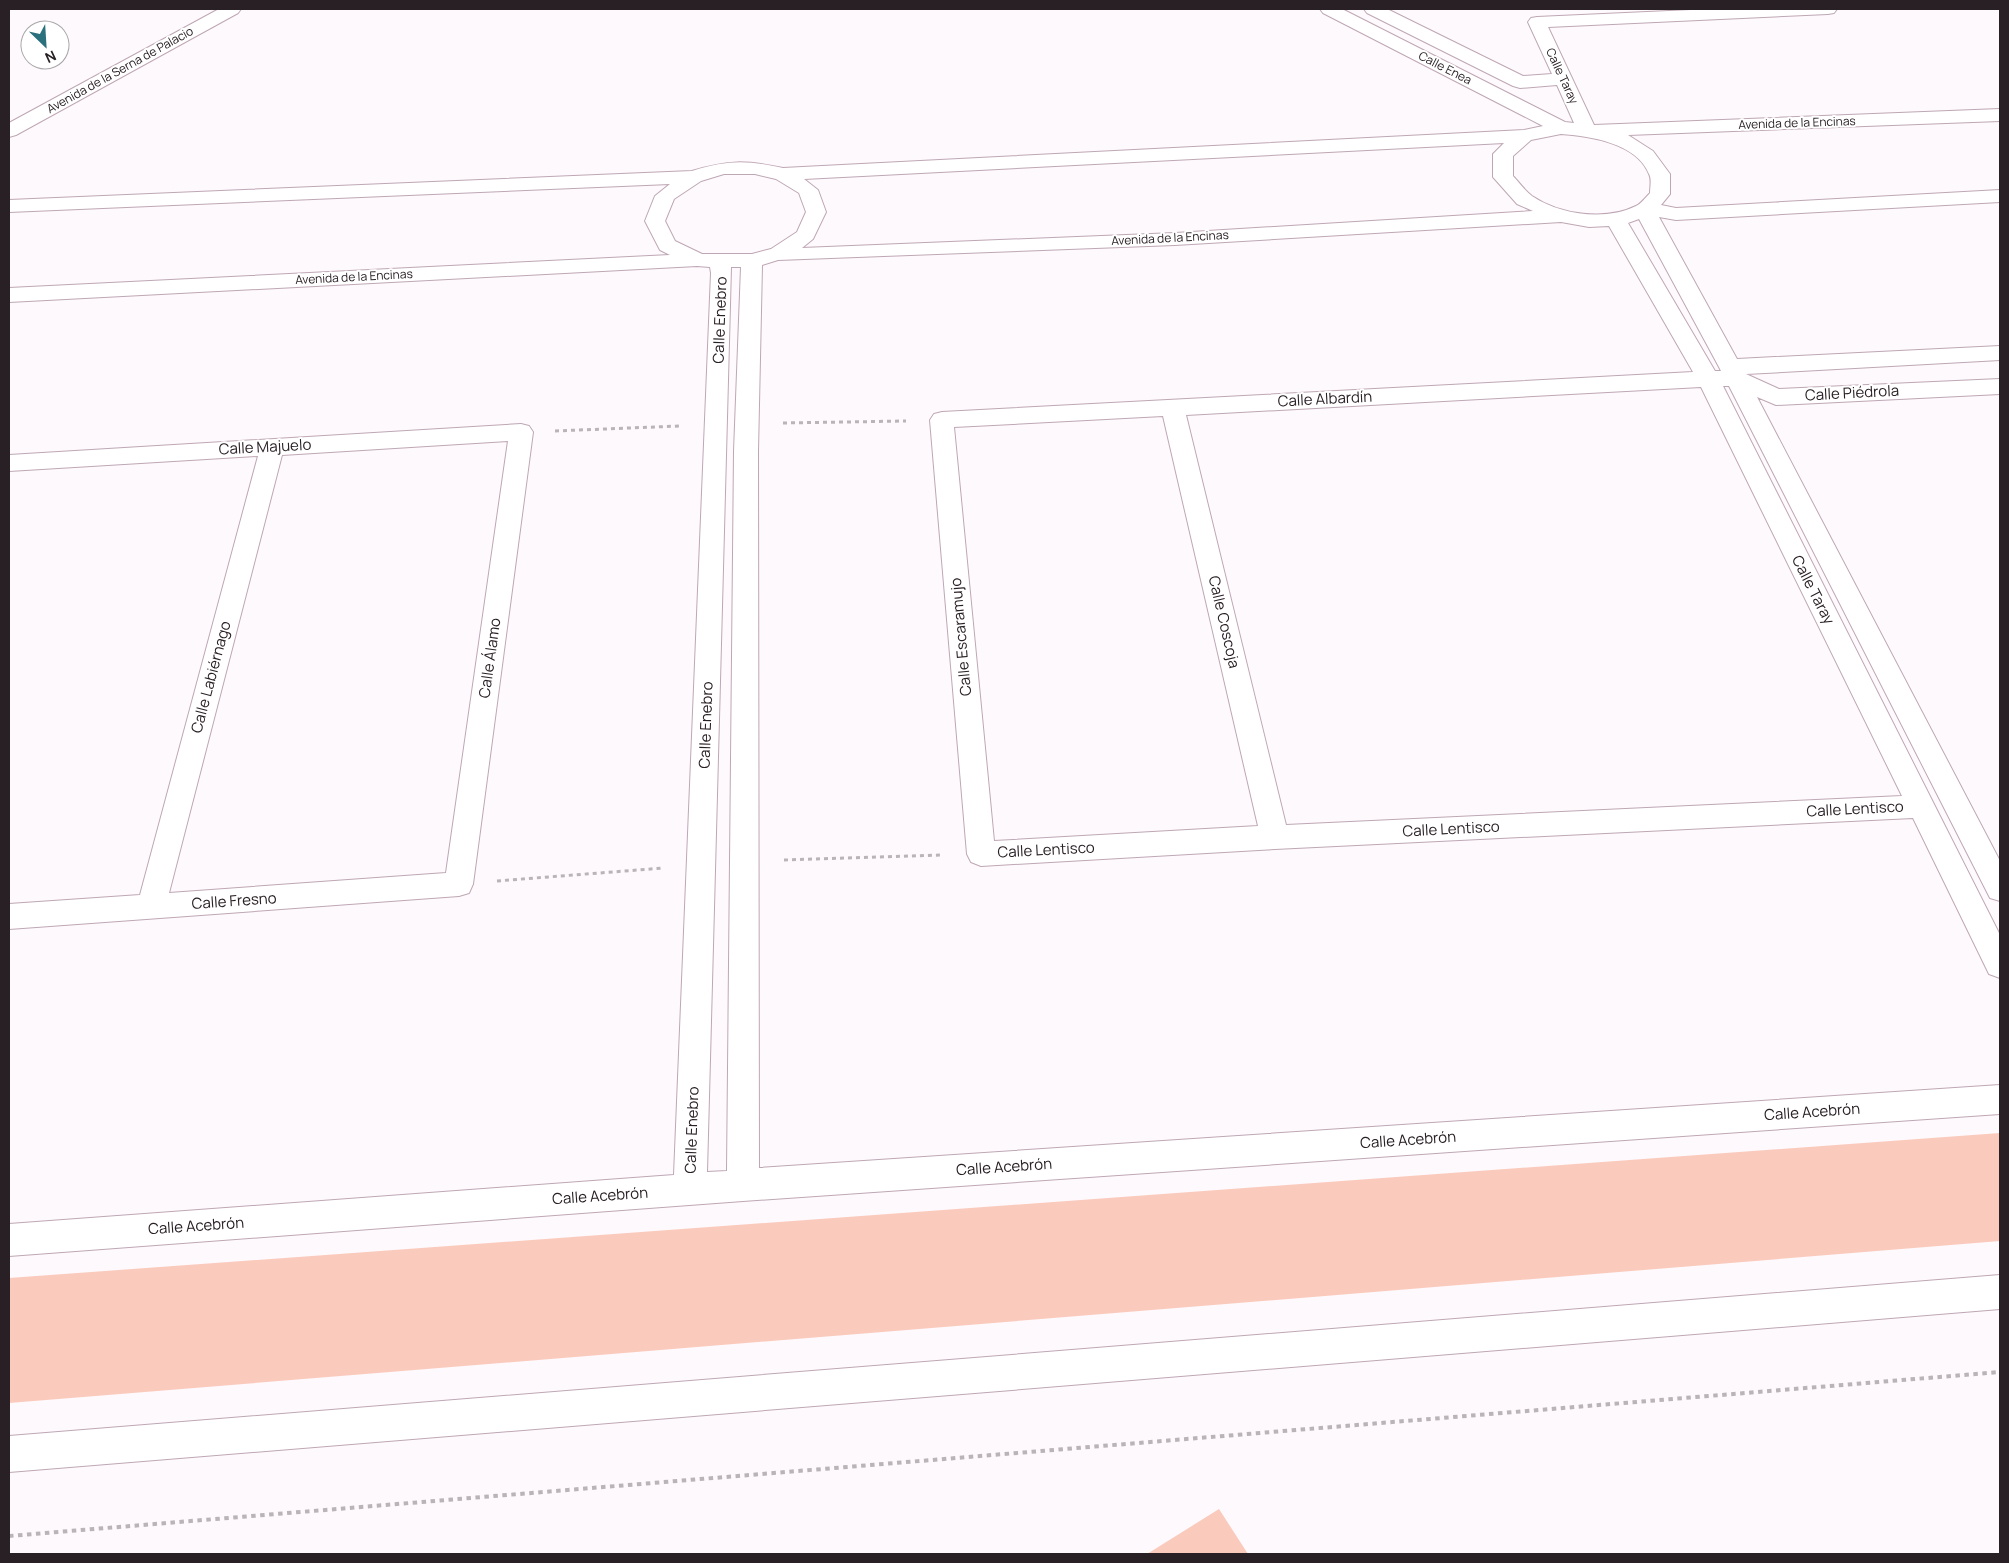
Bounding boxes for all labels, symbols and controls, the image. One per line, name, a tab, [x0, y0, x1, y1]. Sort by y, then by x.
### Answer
north arrow	[20, 20, 70, 70]
street label: Avenida de la Serna de Palacio	[43, 22, 196, 117]
street label: Calle Taray	[1542, 45, 1583, 107]
text: N	[42, 46, 59, 68]
street label: Calle Enea	[1416, 47, 1475, 88]
street label: Avenida de la Encinas	[1738, 112, 1856, 133]
street label: Avenida de la Encinas	[1111, 226, 1229, 249]
street label: Avenida de la Encinas	[295, 265, 413, 288]
street label: Calle Enebro	[707, 276, 732, 364]
street label: Calle Piédrola	[1804, 380, 1899, 405]
street label: Calle Albardín	[1277, 386, 1373, 411]
street label: Calle Majuelo	[218, 434, 312, 459]
street label: Calle Taray	[1787, 552, 1840, 628]
street label: Calle Coscoja	[1204, 574, 1245, 670]
street label: Calle Escaramujo	[945, 577, 976, 697]
street label: Calle Álamo	[473, 616, 506, 699]
street label: Calle Labiérnago	[185, 618, 236, 735]
street label: Calle Enebro	[693, 681, 718, 769]
street label: Calle Lentisco	[1806, 795, 1904, 822]
street label: Calle Lentisco	[1402, 815, 1500, 842]
street label: Calle Lentisco	[997, 836, 1095, 863]
street label: Calle Fresno	[191, 887, 277, 914]
street label: Calle Enebro	[679, 1086, 704, 1174]
street label: Calle Acebrón	[1763, 1098, 1861, 1125]
street label: Calle Acebrón	[1359, 1126, 1457, 1153]
street label: Calle Acebrón	[955, 1153, 1053, 1180]
street label: Calle Acebrón	[551, 1182, 649, 1209]
street label: Calle Acebrón	[147, 1212, 245, 1239]

